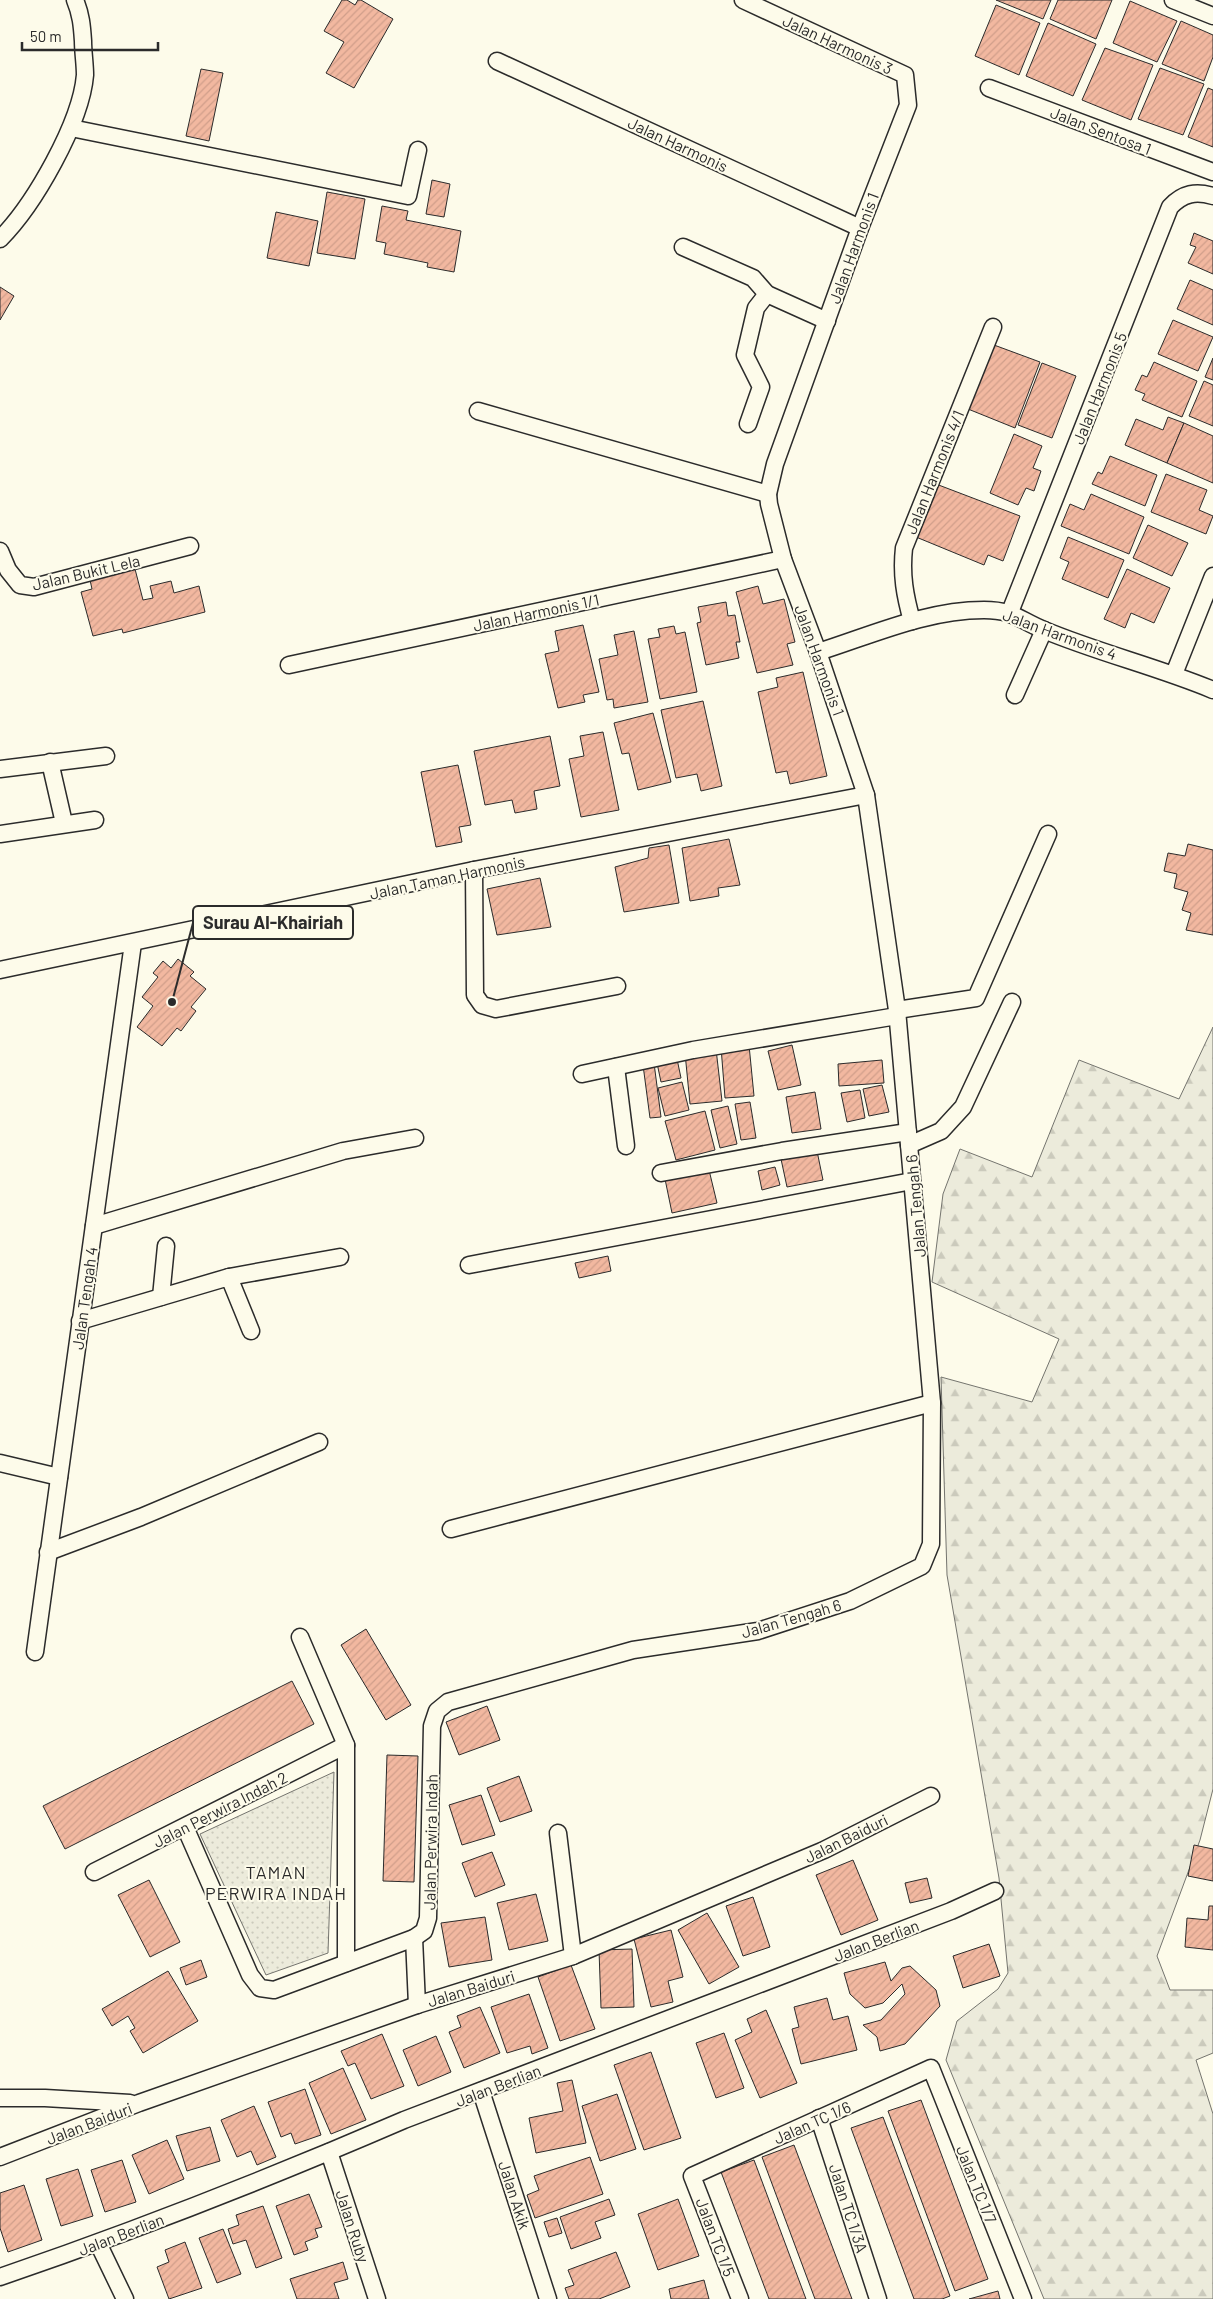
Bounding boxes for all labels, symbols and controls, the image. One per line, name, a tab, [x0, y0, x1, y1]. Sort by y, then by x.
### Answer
street label: Jalan Harmonis 3	[780, 10, 896, 78]
scale bar	[22, 20, 159, 52]
text: 50 m	[30, 27, 62, 45]
street label: Jalan Sentosa 1	[1048, 102, 1154, 158]
street label: Jalan Harmonis	[625, 113, 731, 175]
street label: Jalan Harmonis 1	[824, 190, 882, 306]
street label: Jalan Harmonis 5	[1068, 329, 1130, 447]
street label: Jalan Harmonis 4/1	[901, 407, 967, 537]
street label: Jalan Bukit Lela	[30, 550, 142, 594]
street label: Jalan Harmonis 1/1	[471, 589, 601, 635]
street label: Jalan Harmonis 1	[791, 602, 849, 718]
street label: Jalan Harmonis 4	[1000, 605, 1120, 663]
street label: Jalan Taman Harmonis	[368, 851, 526, 903]
callout: Surau Al-Khairiah	[193, 906, 353, 939]
text: Surau Al-Khairiah	[203, 911, 343, 933]
street label: Jalan Tengah 6	[901, 1154, 929, 1258]
street label: Jalan Tengah 4	[67, 1245, 101, 1351]
street label: Jalan Tengah 6	[739, 1595, 843, 1641]
street label: Jalan Perwira Indah 2	[150, 1767, 290, 1851]
street label: Jalan Perwira Indah	[419, 1774, 441, 1910]
street label: Jalan Baiduri	[801, 1810, 891, 1866]
district label: TAMAN PERWIRA INDAH	[205, 1861, 347, 1904]
street label: Jalan Berlian	[831, 1915, 921, 1965]
street label: Jalan Baiduri	[425, 1966, 517, 2010]
street label: Jalan Berlian	[453, 2060, 543, 2110]
street label: Jalan TC 1/6	[770, 2097, 854, 2147]
street label: Jalan Baiduri	[43, 2098, 135, 2148]
street label: Jalan TC 1/7	[953, 2142, 1001, 2226]
street label: Jalan Akik	[495, 2158, 535, 2232]
street label: Jalan TC 1/3A	[826, 2161, 872, 2255]
street label: Jalan Ruby	[332, 2187, 374, 2265]
street label: Jalan TC 1/5	[692, 2195, 740, 2279]
street label: Jalan Berlian	[76, 2209, 166, 2259]

